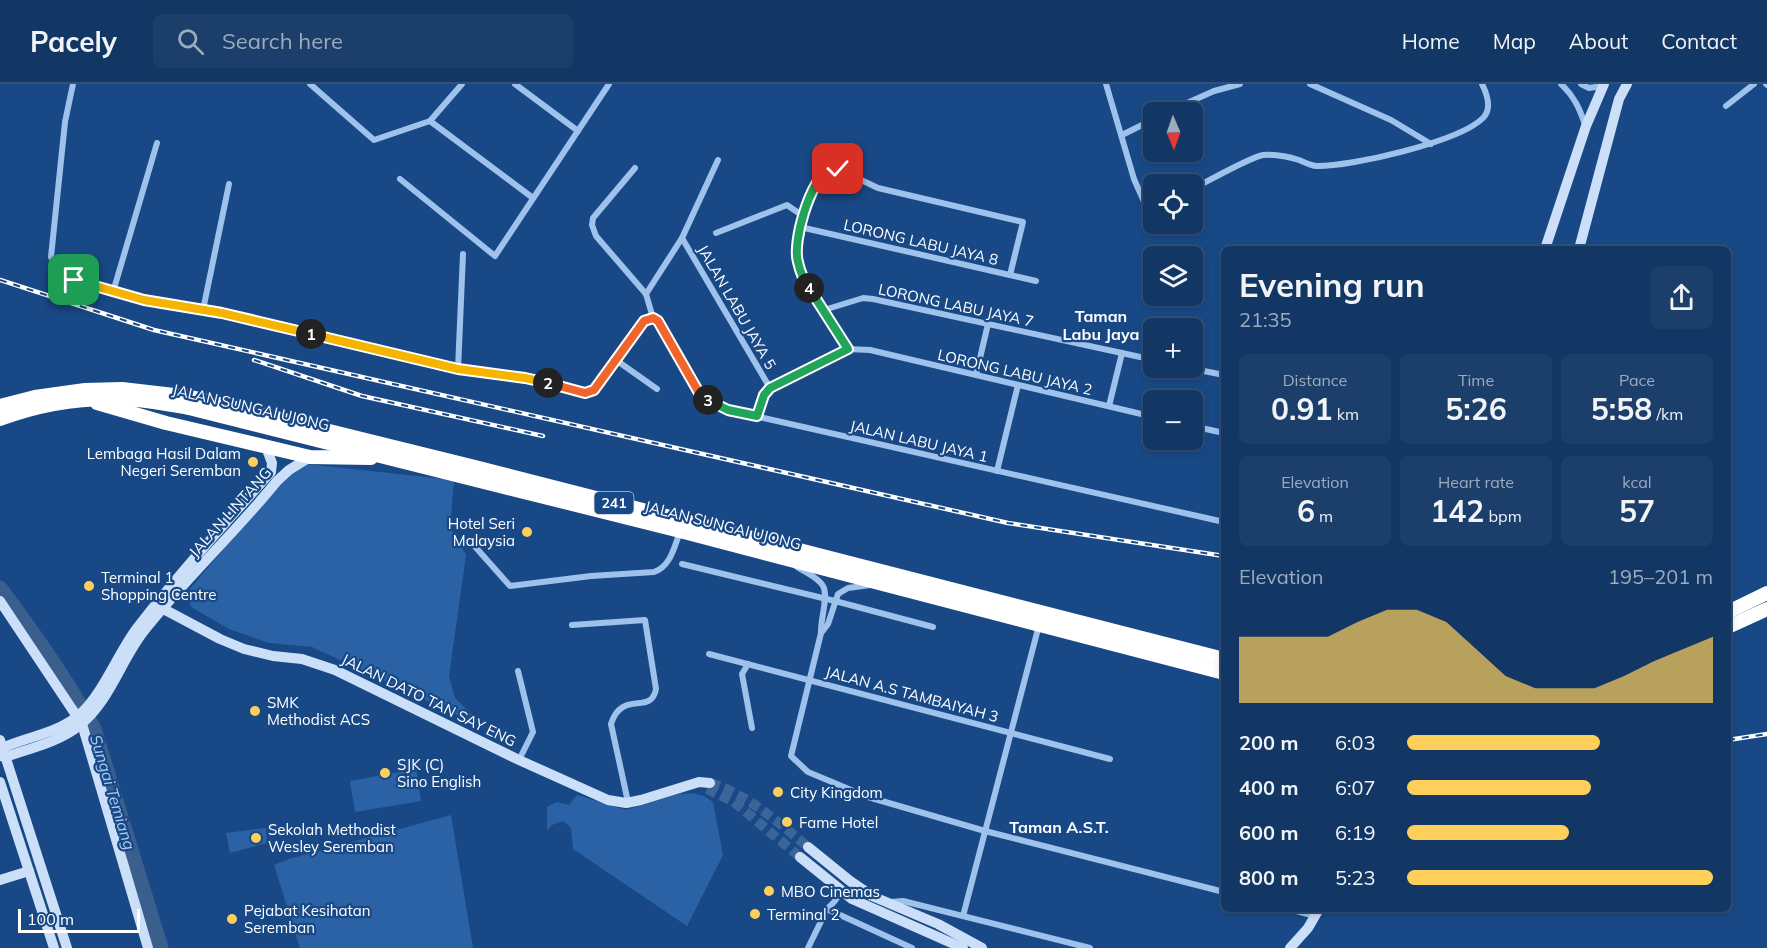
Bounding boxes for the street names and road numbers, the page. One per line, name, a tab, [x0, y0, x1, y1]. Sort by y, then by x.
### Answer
street label: LORONG LABU JAYA 8	[842, 215, 1000, 269]
street label: JALAN LABU JAYA 5	[694, 241, 780, 373]
street label: LORONG LABU JAYA 7	[877, 279, 1035, 331]
street label: LORONG LABU JAYA 2	[936, 345, 1094, 399]
street label: JALAN SUNGAI UJONG	[171, 380, 331, 434]
street label: JALAN LABU JAYA 1	[848, 416, 990, 466]
street label: JALAN LINTANG	[185, 463, 275, 561]
road number: 241	[594, 492, 634, 514]
street label: JALAN SUNGAI UJONG	[643, 496, 803, 554]
street label: JALAN DATO TAN SAY ENG	[338, 649, 520, 751]
street label: JALAN A.S TAMBAIYAH 3	[823, 662, 1001, 726]

